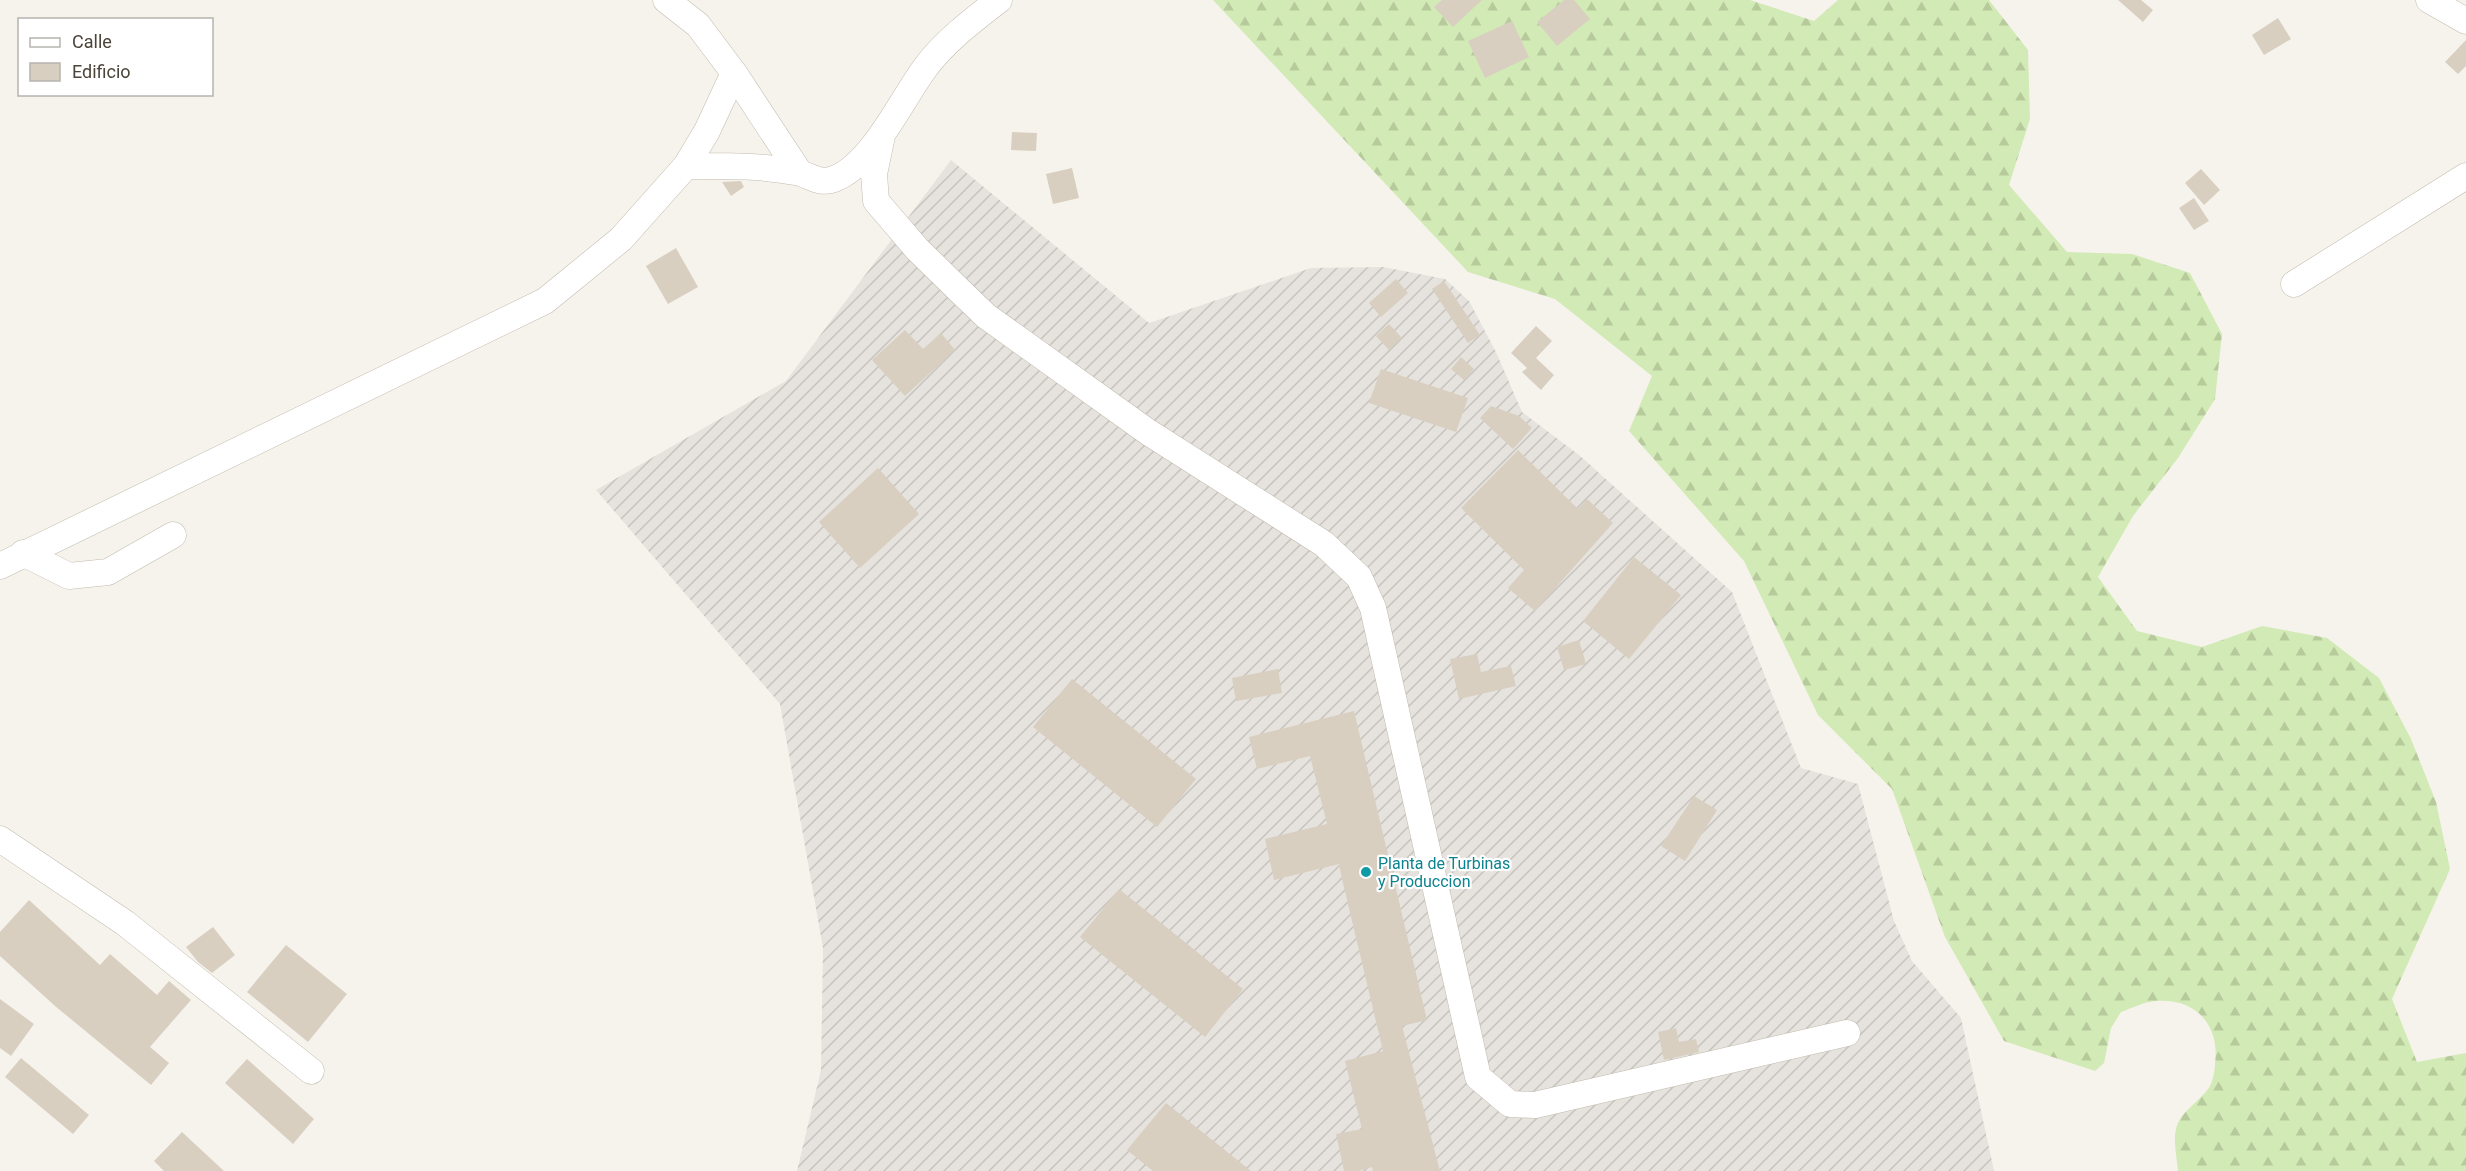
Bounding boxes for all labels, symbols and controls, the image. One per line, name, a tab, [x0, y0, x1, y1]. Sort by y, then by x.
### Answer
legend	[18, 18, 213, 96]
text: Calle	[72, 31, 112, 52]
text: Edificio	[72, 61, 131, 82]
place label: Planta de Turbinas y Produccion	[1378, 854, 1510, 891]
marker: Planta de Turbinas y Produccion	[1359, 865, 1373, 879]

